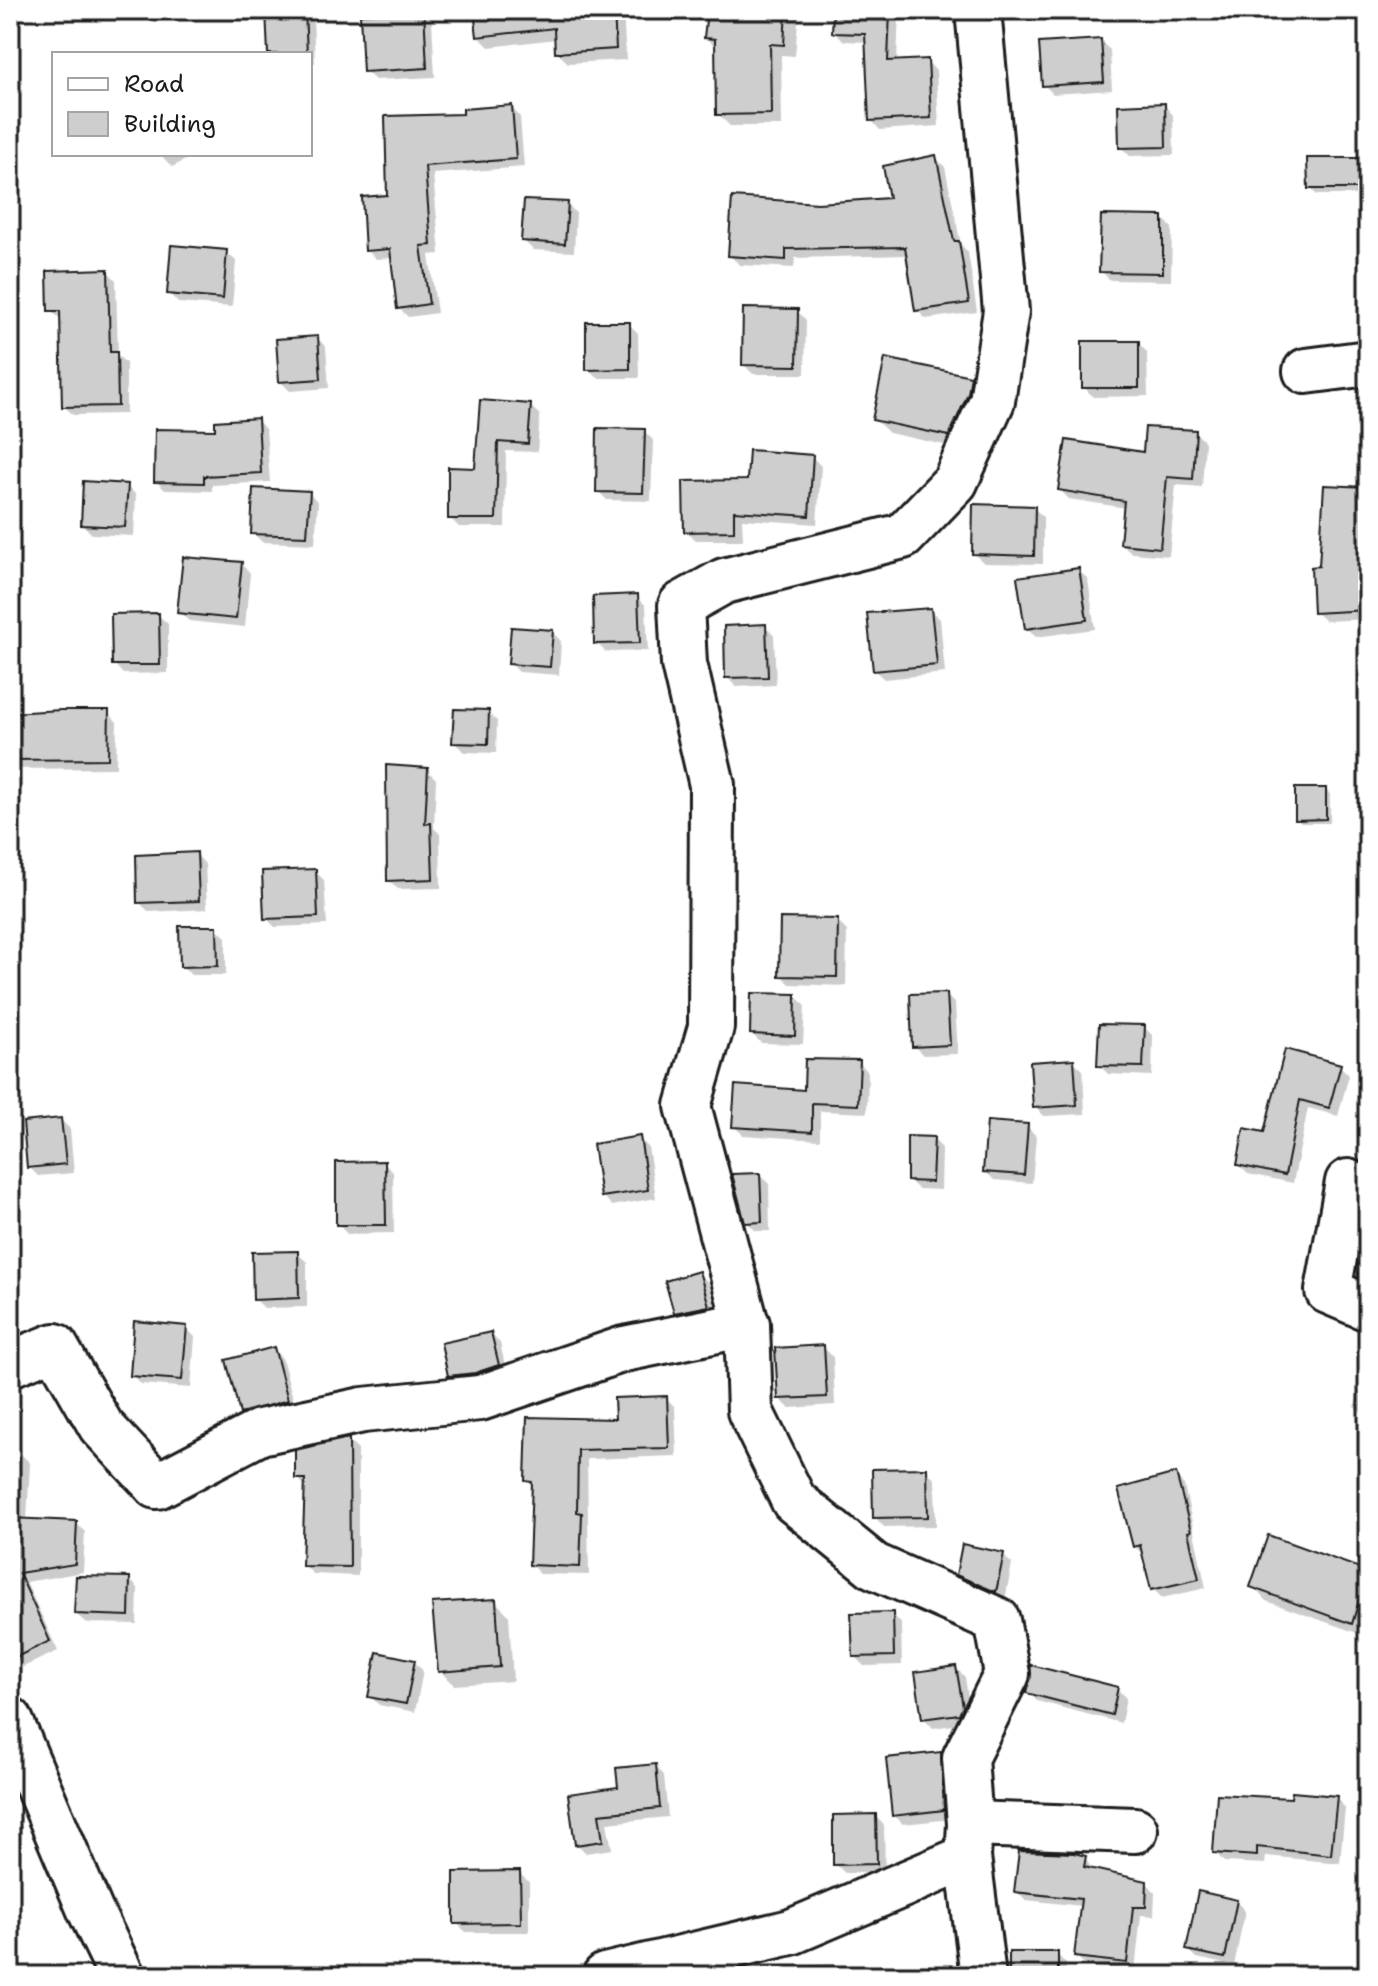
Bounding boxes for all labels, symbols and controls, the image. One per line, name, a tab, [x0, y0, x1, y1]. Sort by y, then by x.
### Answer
legend	[52, 52, 312, 156]
text: Road	[124, 68, 184, 100]
text: Building	[124, 108, 216, 140]

